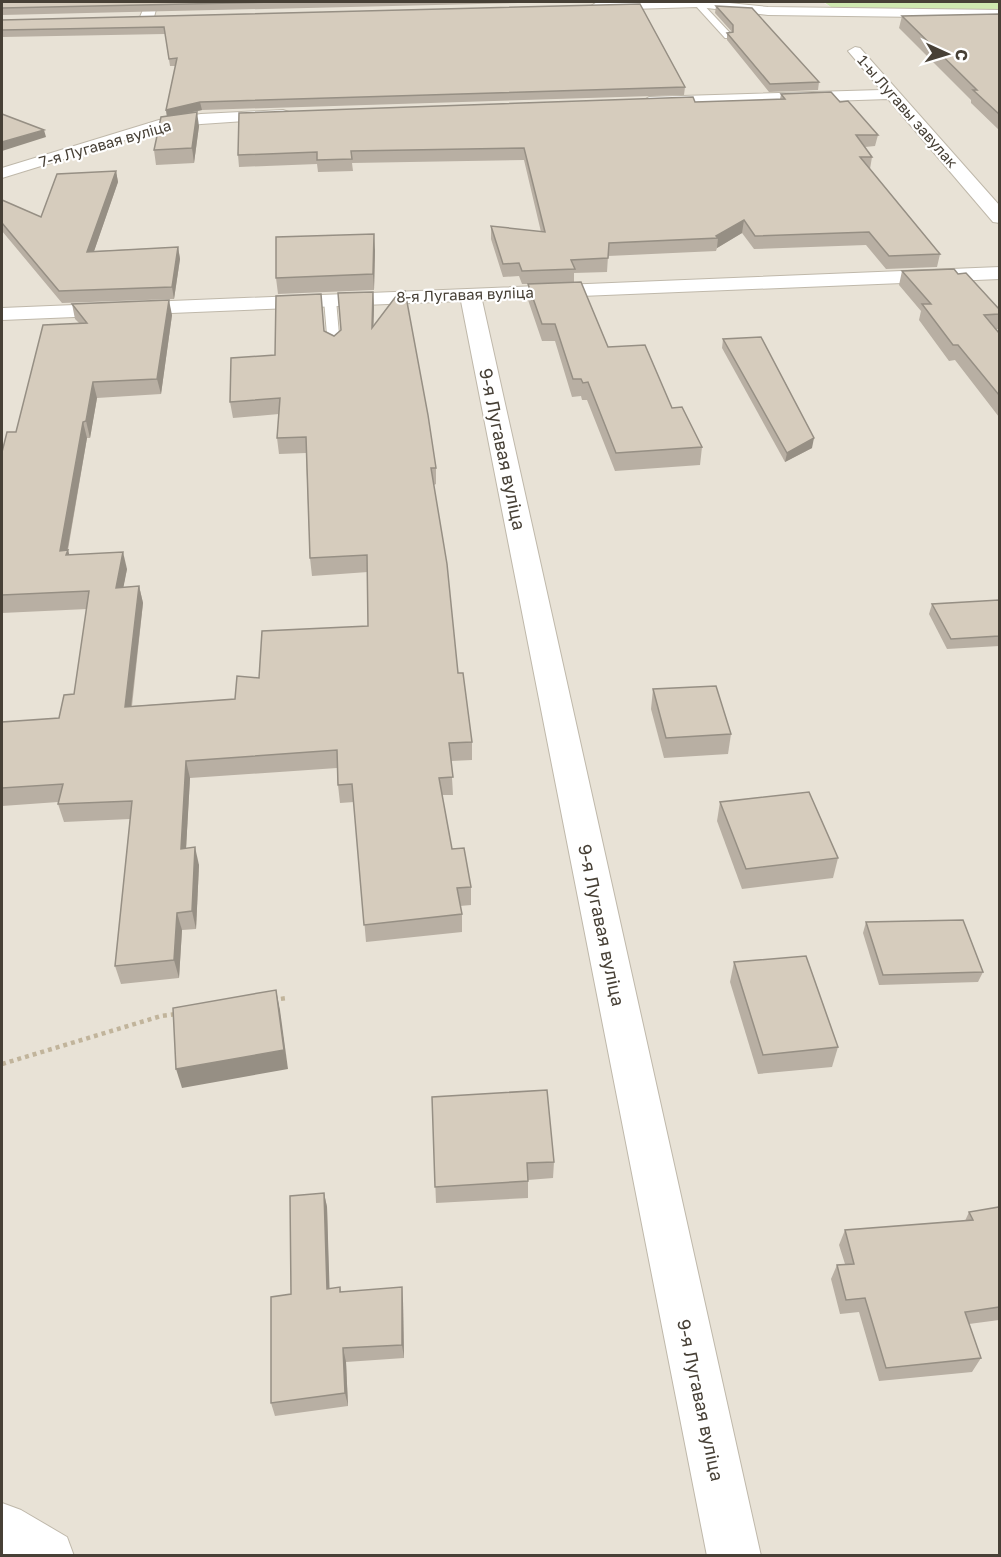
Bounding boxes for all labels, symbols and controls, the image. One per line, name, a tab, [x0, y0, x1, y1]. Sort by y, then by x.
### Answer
north arrow	[917, 24, 977, 84]
text: С	[952, 49, 972, 61]
street label: 1-ы Лугавы завулак	[854, 51, 962, 171]
street label: 7-я Лугавая вуліца	[37, 116, 173, 170]
street label: 8-я Лугавая вуліца	[396, 283, 534, 305]
street label: 9-я Лугавая вуліца	[475, 366, 531, 532]
street label: 9-я Лугавая вуліца	[574, 842, 630, 1008]
street label: 9-я Лугавая вуліца	[673, 1317, 729, 1483]

